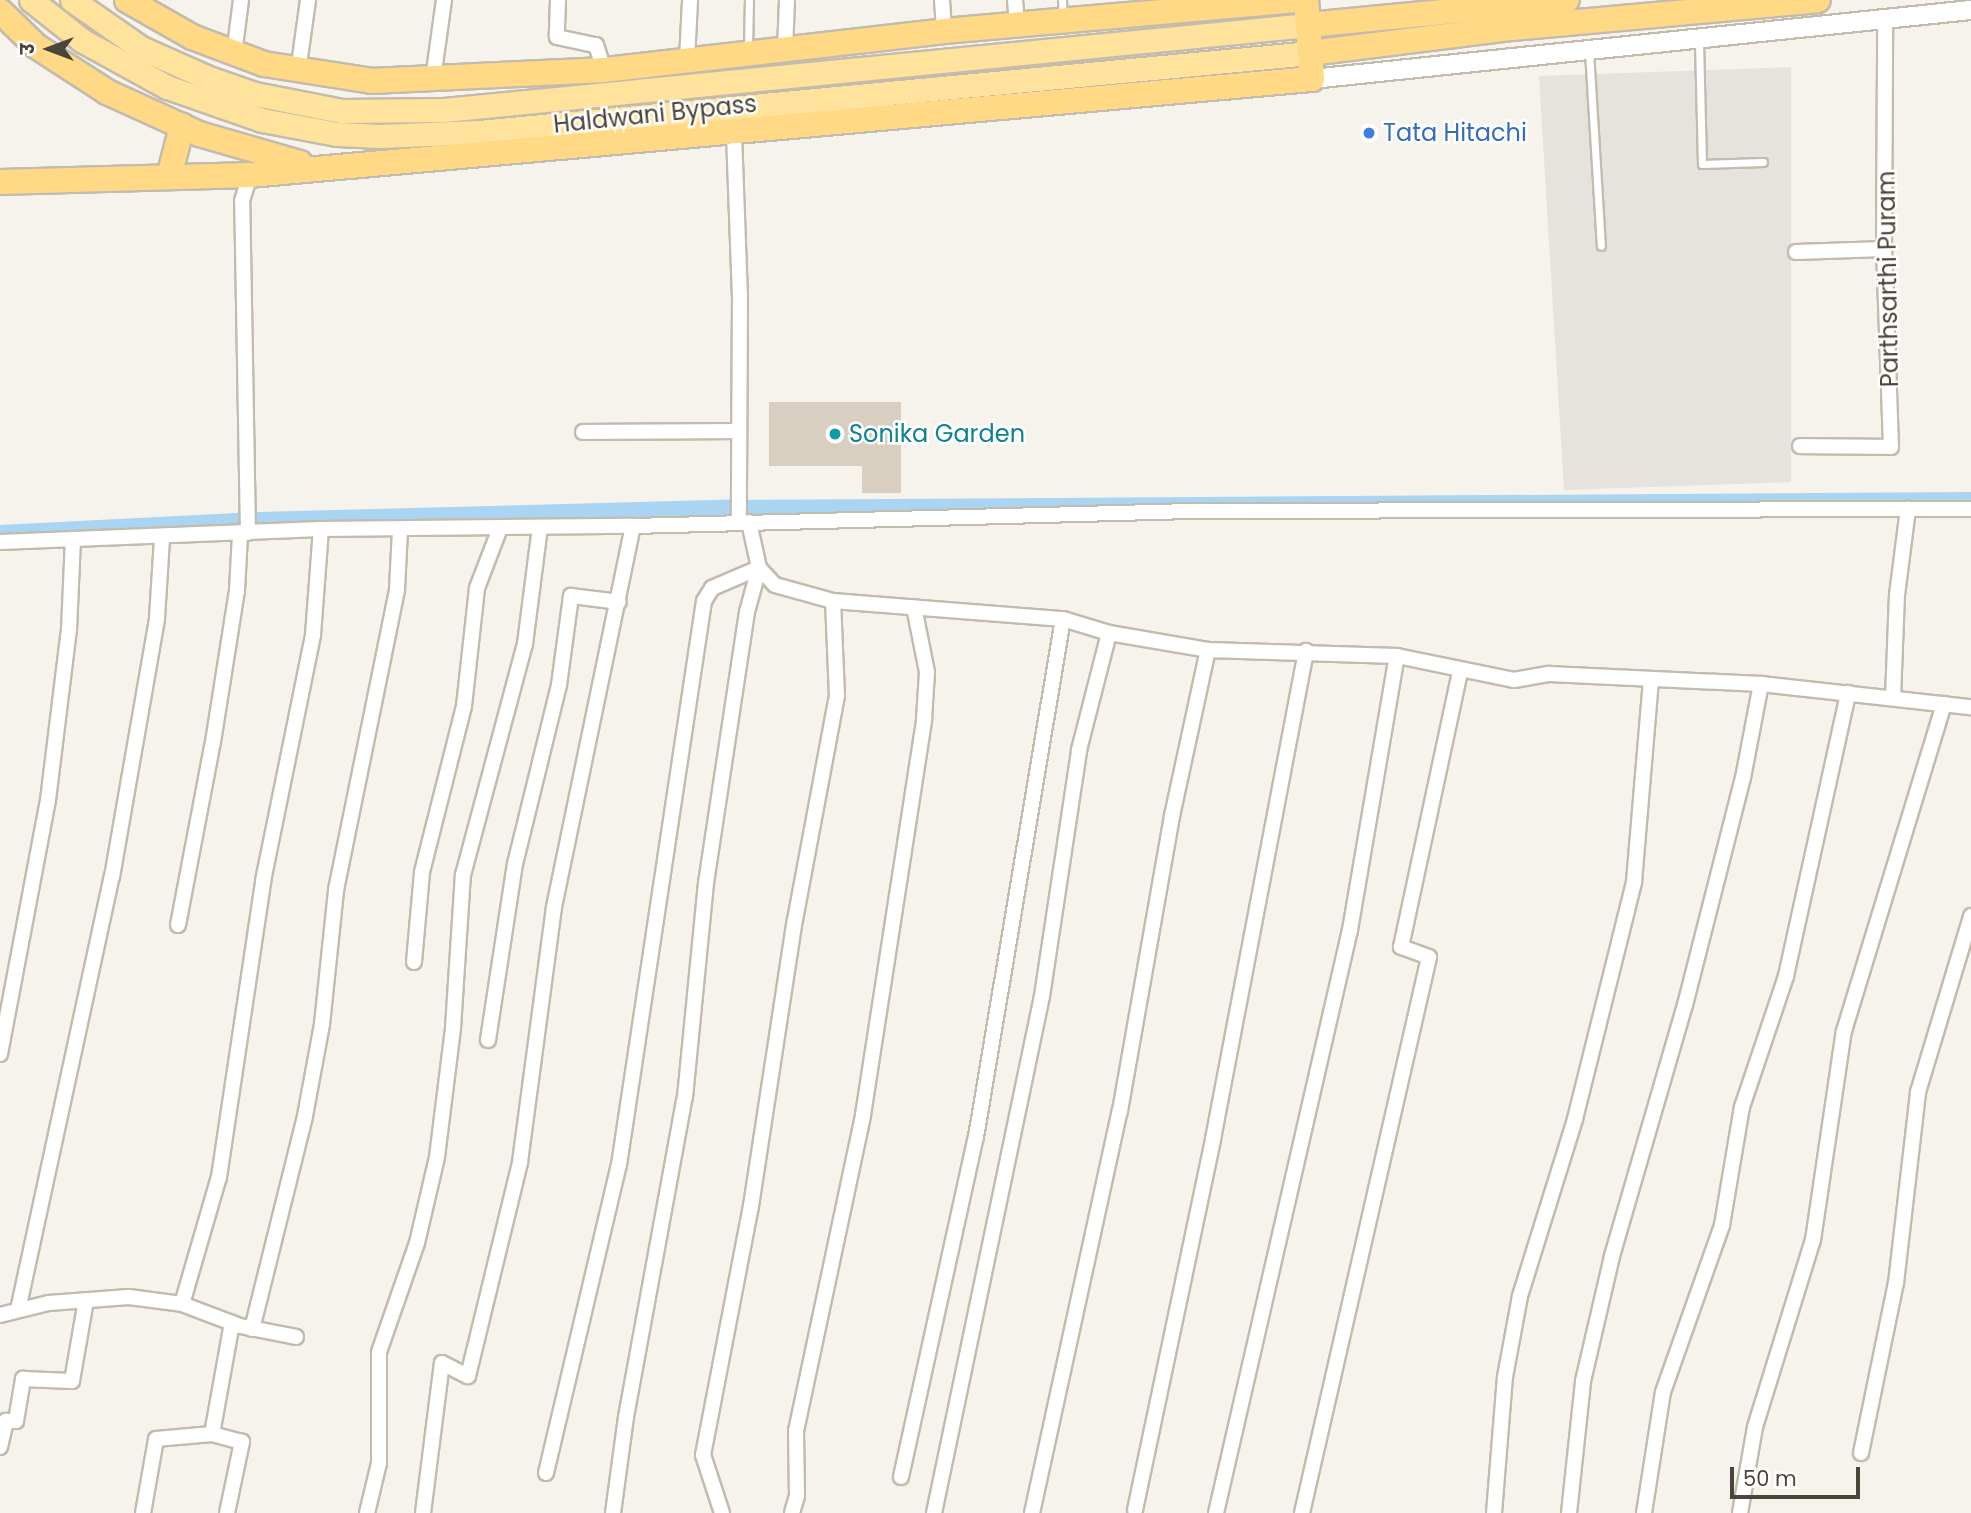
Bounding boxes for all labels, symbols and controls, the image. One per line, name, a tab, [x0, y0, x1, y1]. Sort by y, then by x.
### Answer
north arrow	[14, 14, 84, 84]
text: उ	[14, 44, 41, 54]
street label: Haldwani Bypass	[552, 89, 758, 139]
place label: Tata Hitachi	[1383, 119, 1527, 147]
marker: Tata Hitachi	[1361, 125, 1377, 141]
street label: Parthsarthi Puram	[1872, 171, 1904, 387]
place label: Sonika Garden	[849, 420, 1025, 448]
marker: Sonika Garden	[827, 426, 843, 442]
scale bar	[1733, 1454, 1862, 1498]
text: 50 m	[1743, 1464, 1797, 1493]

